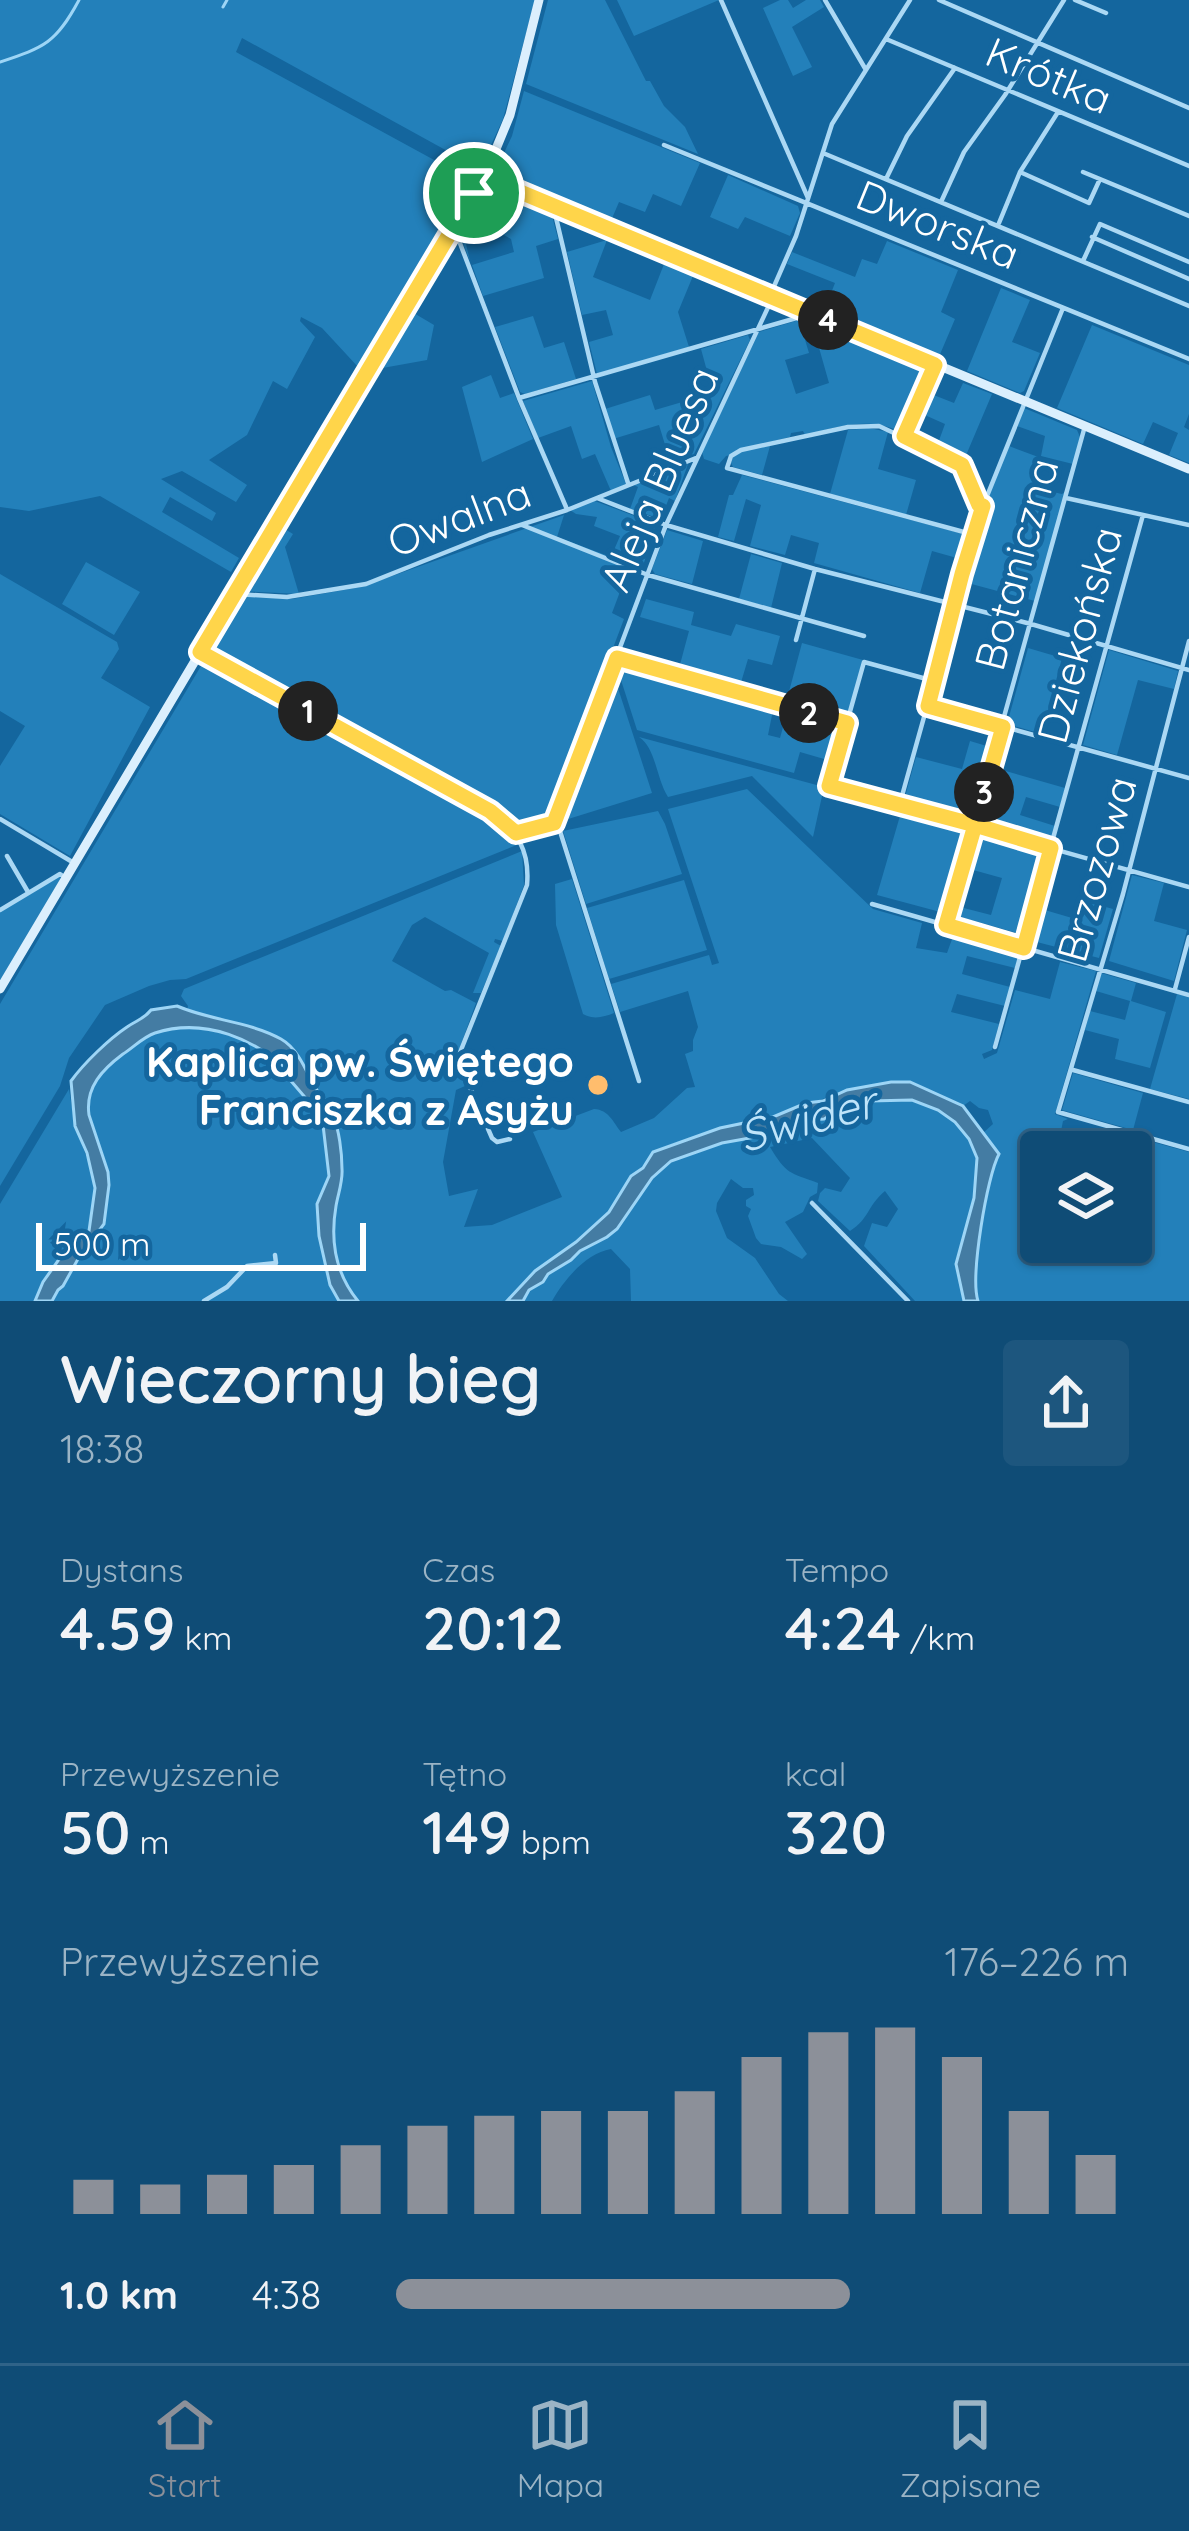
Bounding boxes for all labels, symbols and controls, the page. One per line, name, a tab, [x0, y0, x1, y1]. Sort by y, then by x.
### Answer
street label: Krótka	[978, 25, 1120, 125]
pin	[423, 142, 525, 244]
icon: arrive	[441, 160, 507, 226]
street label: Dworska	[849, 167, 1027, 281]
pin: 4	[798, 290, 858, 350]
text: 4	[818, 299, 838, 340]
street label: Aleja Bluesa	[588, 359, 730, 599]
street label: Botaniczna	[962, 452, 1070, 676]
street label: Owalna	[380, 466, 538, 568]
street label: Dziekońska	[1025, 521, 1133, 749]
pin: 1	[278, 681, 338, 741]
pin: 2	[779, 683, 839, 743]
text: 1	[302, 690, 314, 731]
text: 2	[800, 692, 818, 733]
pin: 3	[954, 762, 1014, 822]
street label: Brzozowa	[1044, 770, 1148, 968]
text: 3	[975, 771, 993, 812]
place label: Kaplica pw. Świętego Franciszka z Asyżu	[146, 1035, 574, 1136]
marker: Kaplica pw. Świętego Franciszka z Asyżu	[585, 1072, 611, 1098]
water label: Świder	[733, 1072, 887, 1163]
map controls	[1020, 1131, 1152, 1263]
button: layers	[1020, 1131, 1152, 1263]
scale bar	[36, 1217, 366, 1270]
text: 500 m	[54, 1223, 150, 1264]
text: Wieczorny bieg	[60, 1337, 541, 1420]
button: share	[1003, 1340, 1129, 1466]
text: 18:38	[60, 1424, 144, 1473]
text: Dystans	[60, 1549, 183, 1590]
text: Czas	[422, 1549, 495, 1590]
text: Tempo	[785, 1549, 889, 1590]
text: 4.59	[60, 1590, 176, 1665]
text: 20:12	[422, 1590, 564, 1665]
text: 4:24	[785, 1590, 901, 1665]
text: km	[176, 1617, 232, 1658]
text: /km	[901, 1617, 975, 1658]
text: Przewyższenie	[60, 1753, 280, 1794]
text: Tętno	[422, 1753, 507, 1794]
text: kcal	[785, 1753, 846, 1794]
text: 50	[60, 1794, 130, 1869]
text: 149	[422, 1794, 512, 1869]
text: 320	[785, 1794, 887, 1869]
text: m	[130, 1821, 170, 1862]
text: bpm	[512, 1821, 591, 1862]
text: Przewyższenie	[60, 1937, 320, 1986]
text: 176–226 m	[944, 1937, 1129, 1986]
text: 1.0 km	[60, 2270, 178, 2319]
text: 4:38	[252, 2270, 321, 2319]
tab: Start	[148, 2392, 221, 2505]
tab: Mapa	[517, 2392, 604, 2505]
tab: Zapisane	[899, 2392, 1041, 2505]

